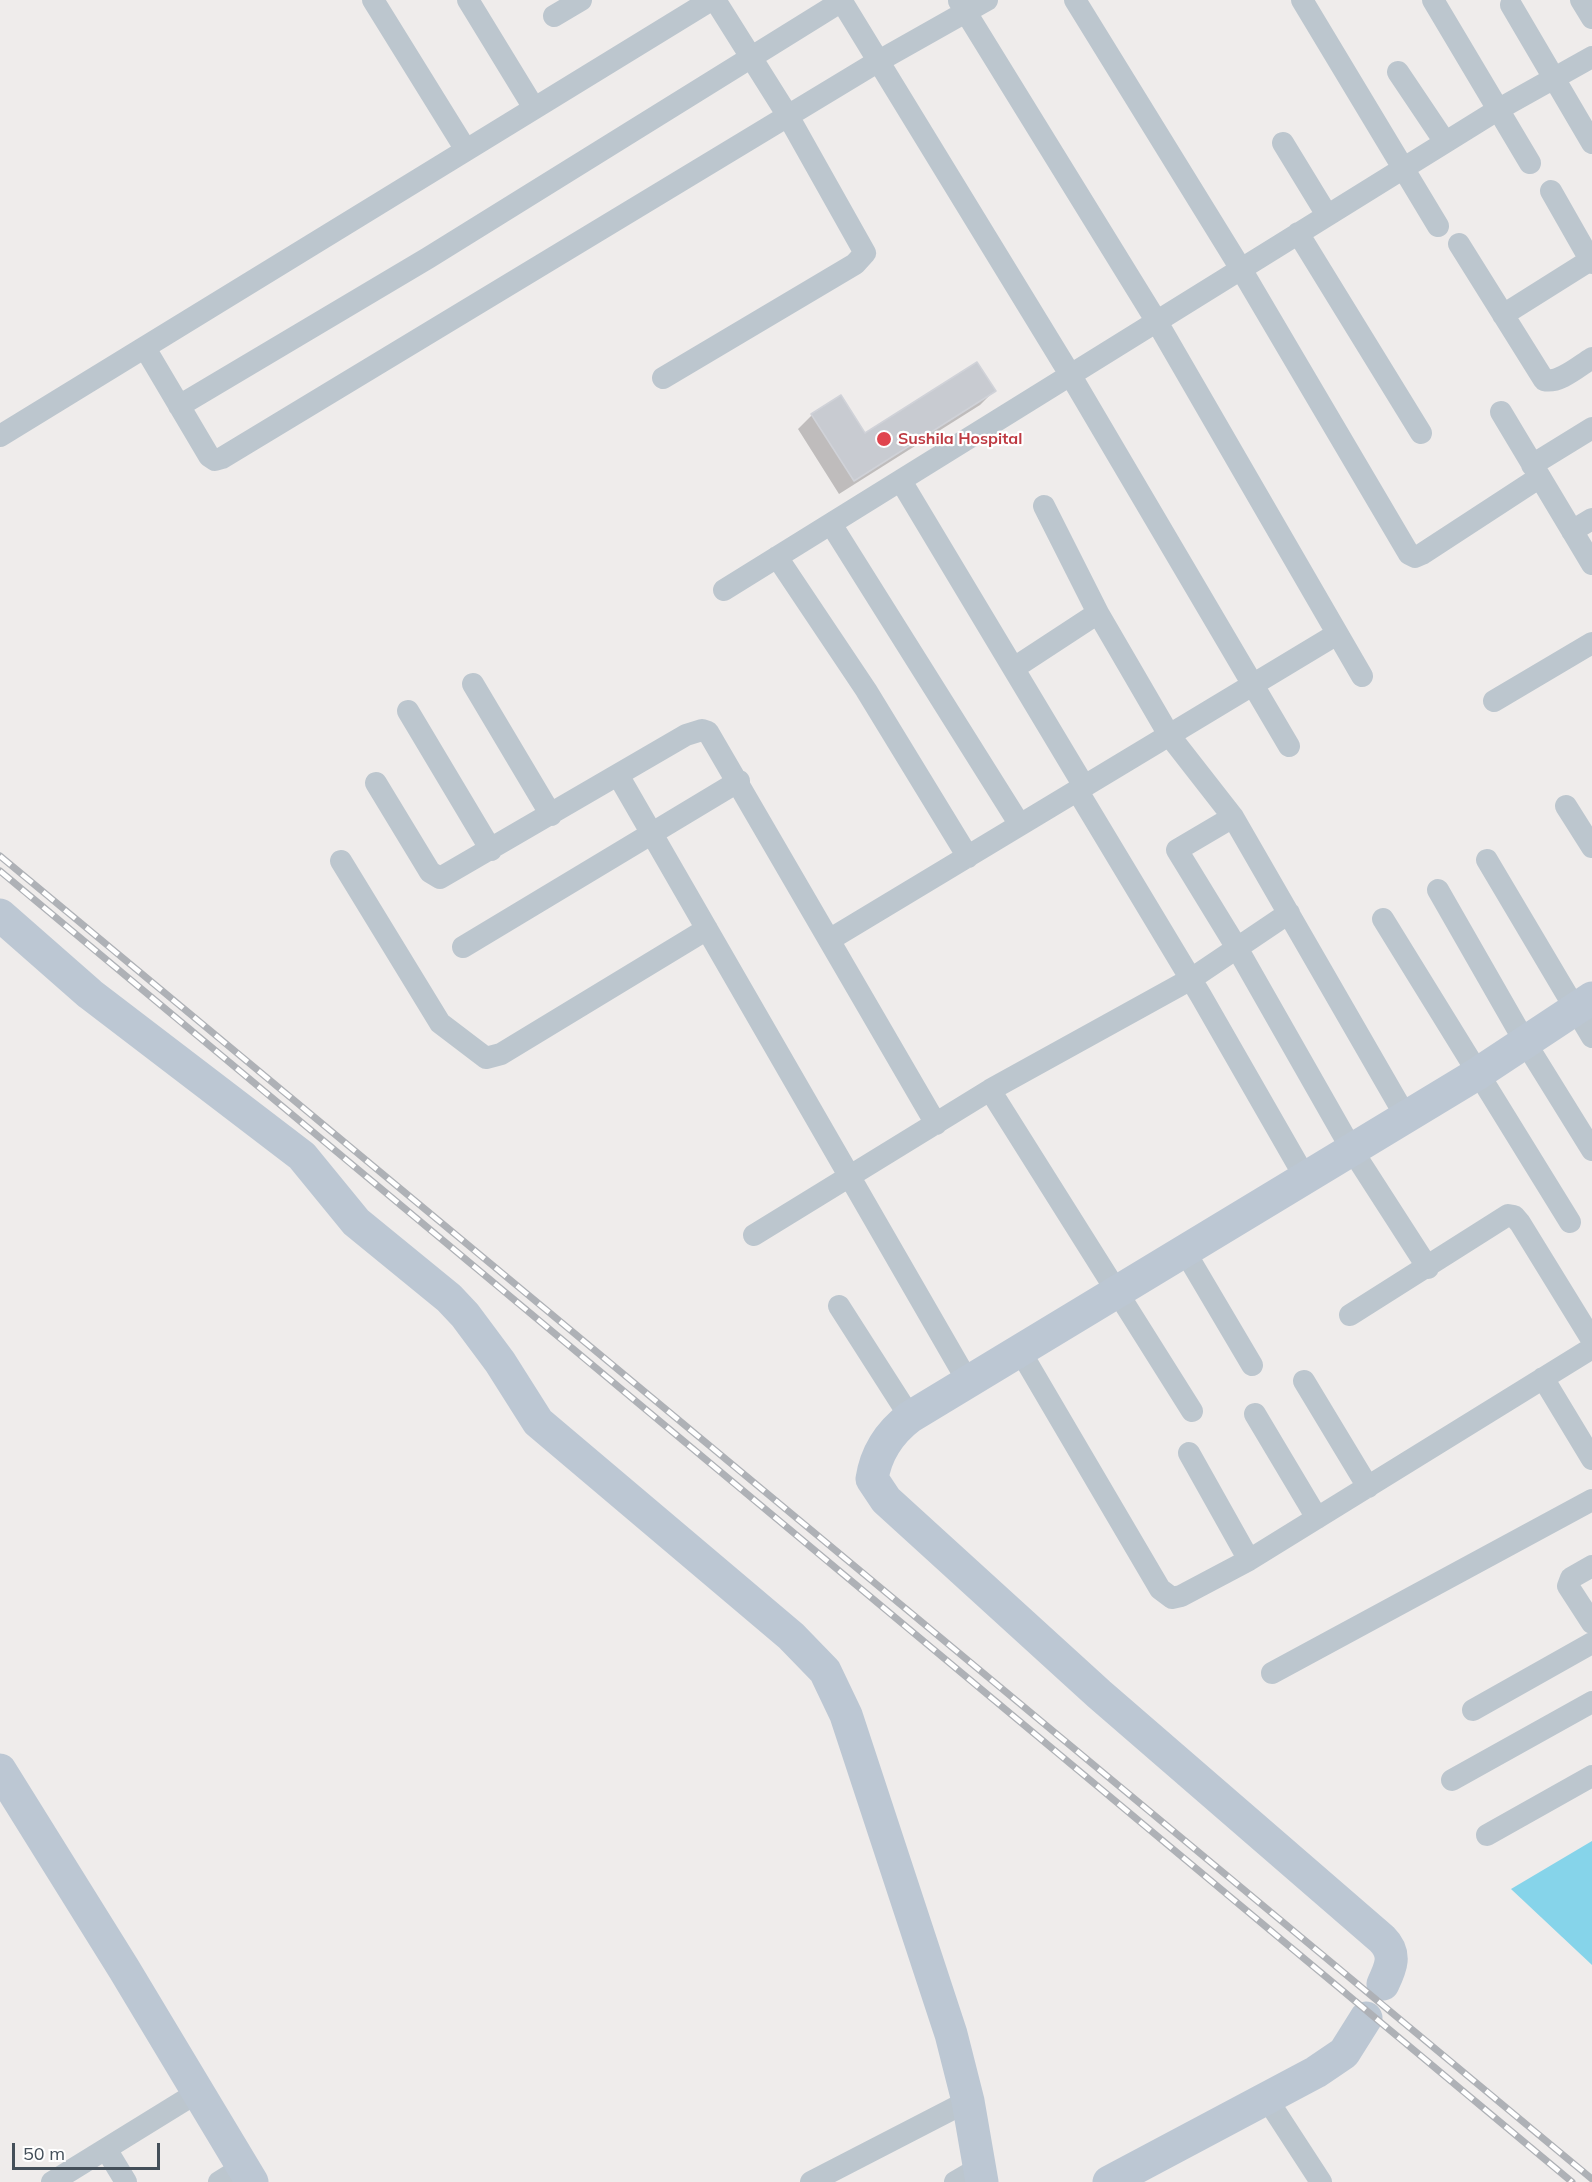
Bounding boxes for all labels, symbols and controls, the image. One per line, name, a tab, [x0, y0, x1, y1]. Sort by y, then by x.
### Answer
place label: Sushila Hospital	[898, 429, 1022, 449]
marker: Sushila Hospital	[875, 430, 893, 448]
scale bar	[15, 2131, 164, 2169]
text: 50 m	[23, 2142, 65, 2165]

